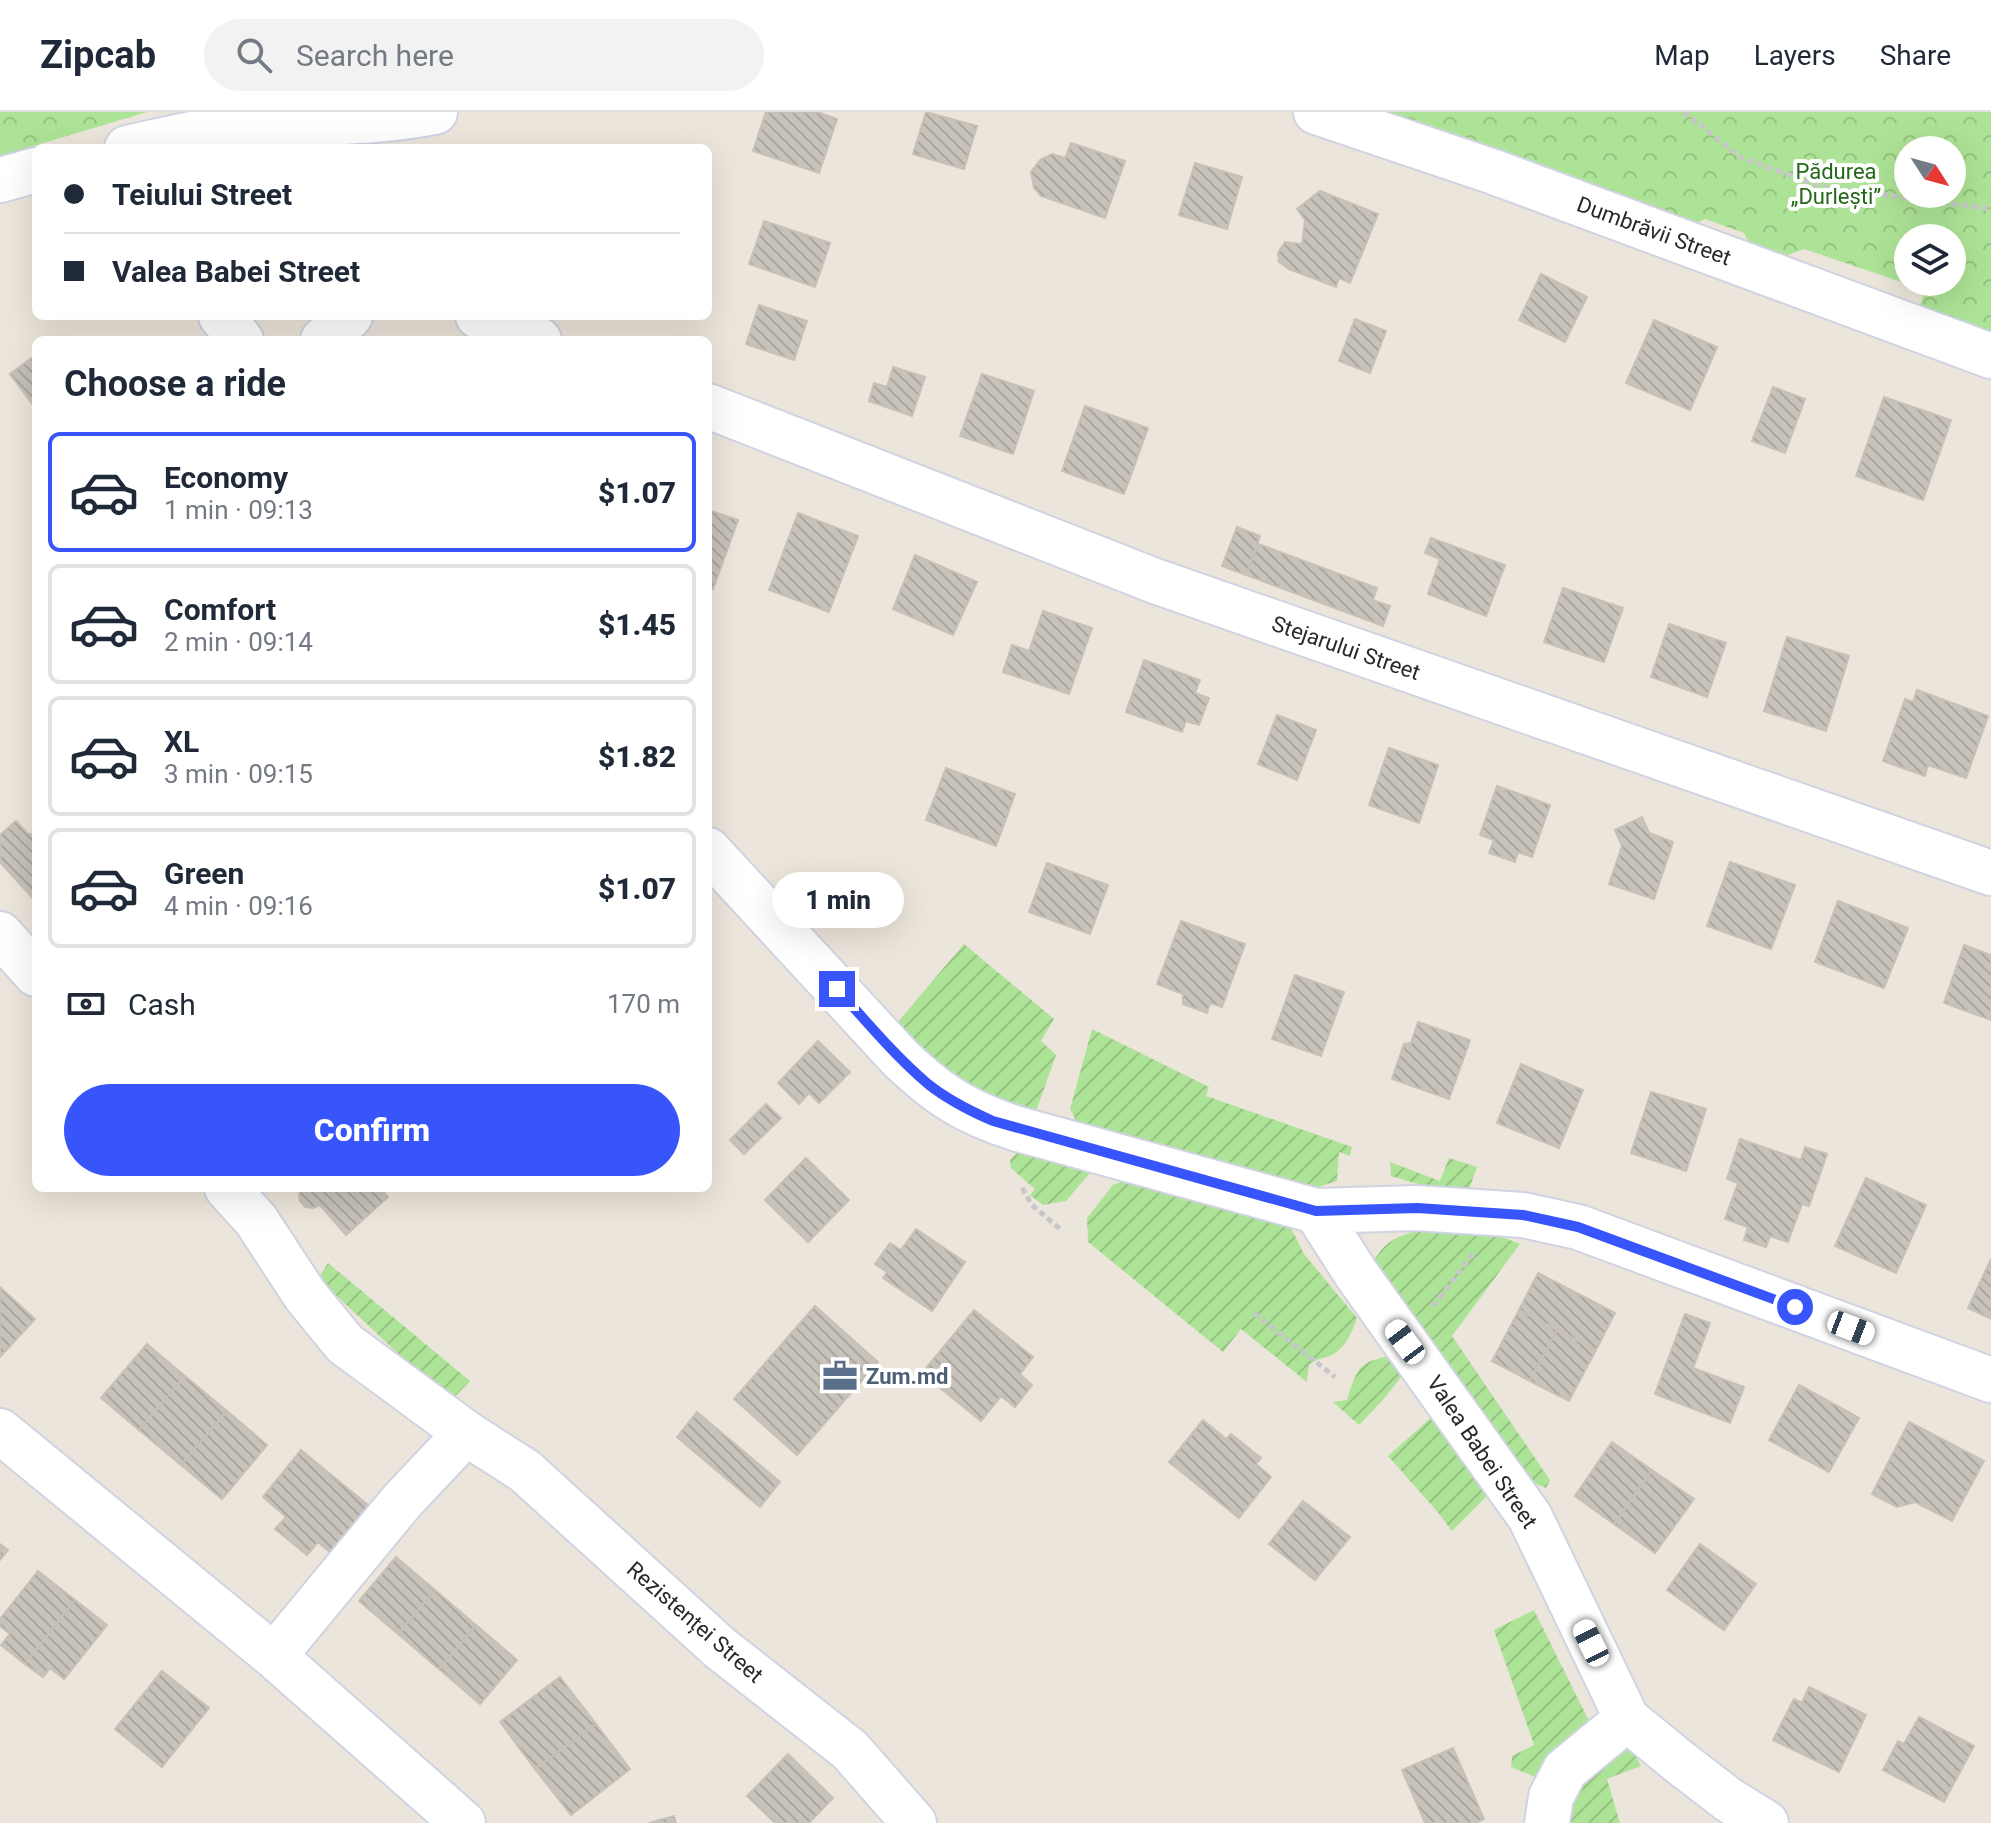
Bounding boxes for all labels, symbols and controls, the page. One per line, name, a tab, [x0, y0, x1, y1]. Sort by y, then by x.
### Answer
search box	[204, 19, 764, 91]
text: Zipcab	[40, 33, 156, 77]
icon: search	[232, 33, 276, 77]
text: Search here	[296, 38, 454, 73]
text: Map	[1654, 39, 1710, 72]
text: Layers	[1754, 39, 1836, 72]
text: Share	[1880, 39, 1951, 72]
north arrow	[1894, 136, 1966, 208]
map controls	[1894, 136, 1966, 296]
park label: Pădurea „Durlești”	[1791, 159, 1881, 210]
text: Teiului Street	[112, 177, 292, 212]
street label: Dumbrăvii Street	[1574, 192, 1734, 270]
button: layers	[1894, 224, 1966, 296]
text: Valea Babei Street	[112, 254, 360, 289]
text: Choose a ride	[64, 363, 286, 405]
icon: car	[68, 456, 140, 528]
text: Economy	[164, 460, 288, 495]
text: $1.07	[598, 475, 676, 510]
text: 1 min · 09:13	[164, 495, 313, 525]
icon: car	[68, 588, 140, 660]
text: Comfort	[164, 592, 276, 627]
text: $1.45	[598, 607, 676, 642]
street label: Stejarului Street	[1269, 611, 1423, 685]
text: 2 min · 09:14	[164, 627, 313, 657]
icon: car	[68, 720, 140, 792]
text: XL	[164, 724, 199, 759]
text: $1.82	[598, 739, 676, 774]
text: 3 min · 09:15	[164, 759, 313, 789]
icon: car	[68, 852, 140, 924]
text: Green	[164, 856, 244, 891]
text: $1.07	[598, 871, 676, 906]
callout: 1 min	[771, 873, 903, 929]
text: 1 min	[805, 885, 871, 915]
text: 4 min · 09:16	[164, 891, 313, 921]
route end	[819, 971, 855, 1007]
icon: cash	[64, 982, 108, 1026]
text: Cash	[128, 987, 196, 1022]
text: 170 m	[607, 989, 680, 1019]
button: Confirm	[64, 1084, 680, 1176]
route start	[1777, 1289, 1813, 1325]
car	[1824, 1308, 1878, 1348]
car	[1381, 1316, 1429, 1368]
office icon: Zum.md	[821, 1357, 859, 1395]
place label: Zum.md	[866, 1364, 948, 1389]
street label: Valea Babei Street	[1422, 1371, 1542, 1533]
street label: Rezistenței Street	[621, 1556, 768, 1688]
car	[1570, 1616, 1612, 1670]

